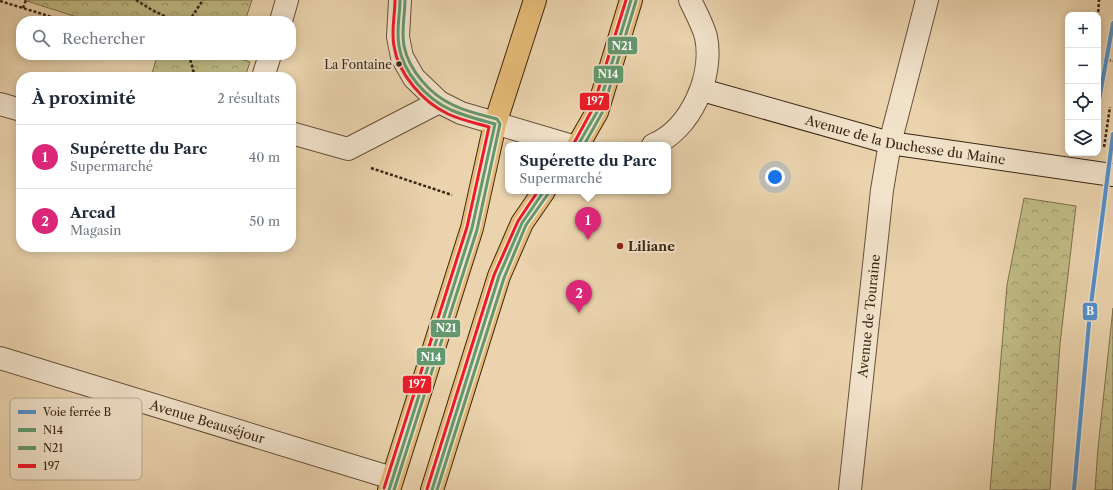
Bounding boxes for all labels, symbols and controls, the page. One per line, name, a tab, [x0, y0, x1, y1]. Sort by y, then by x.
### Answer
map controls	[1065, 12, 1101, 156]
button: +	[1065, 12, 1101, 48]
search box	[16, 16, 296, 60]
icon: search	[30, 27, 52, 49]
text: Rechercher	[62, 29, 145, 48]
line badge: N21	[607, 36, 638, 55]
text: N21	[611, 39, 633, 53]
button: −	[1065, 48, 1101, 84]
place label: La Fontaine	[324, 57, 392, 72]
marker: La Fontaine	[394, 59, 404, 69]
line badge: N14	[593, 65, 624, 84]
text: N14	[597, 67, 619, 81]
button: locate	[1065, 84, 1101, 120]
text: À proximité	[32, 88, 136, 108]
text: 2 résultats	[217, 90, 280, 106]
line badge: 197	[579, 92, 610, 111]
text: 197	[586, 94, 604, 108]
street label: Avenue de la Duchesse du Maine	[803, 111, 1007, 167]
button: layers	[1065, 120, 1101, 156]
text: Supérette du Parc	[70, 139, 207, 158]
popup	[505, 142, 671, 194]
text: 1	[42, 149, 48, 165]
text: 40 m	[249, 149, 280, 165]
text: Supérette du Parc	[519, 151, 657, 170]
text: Supermarché	[70, 158, 153, 174]
your location	[765, 167, 785, 187]
text: Supermarché	[519, 170, 602, 186]
text: Arcad	[70, 203, 116, 222]
pin: 1	[575, 207, 601, 240]
text: 2	[41, 213, 49, 229]
text: 50 m	[249, 213, 280, 229]
text: Magasin	[70, 222, 121, 238]
place label: Liliane	[628, 238, 675, 254]
marker: Liliane	[615, 241, 625, 251]
street label: Avenue de Touraine	[854, 253, 883, 380]
pin: 2	[566, 280, 592, 313]
line badge: B	[1082, 302, 1098, 321]
text: B	[1086, 304, 1094, 318]
line badge: N21	[430, 319, 461, 338]
text: N21	[435, 321, 457, 335]
line badge: N14	[416, 347, 446, 366]
text: N14	[420, 350, 442, 364]
line badge: 197	[402, 375, 432, 394]
text: 197	[408, 377, 426, 391]
street label: Avenue Beauséjour	[147, 396, 267, 447]
legend	[10, 398, 142, 480]
text: Voie ferrée B	[42, 405, 111, 419]
text: N14	[43, 423, 63, 437]
text: N21	[43, 441, 63, 455]
text: 197	[43, 459, 60, 473]

